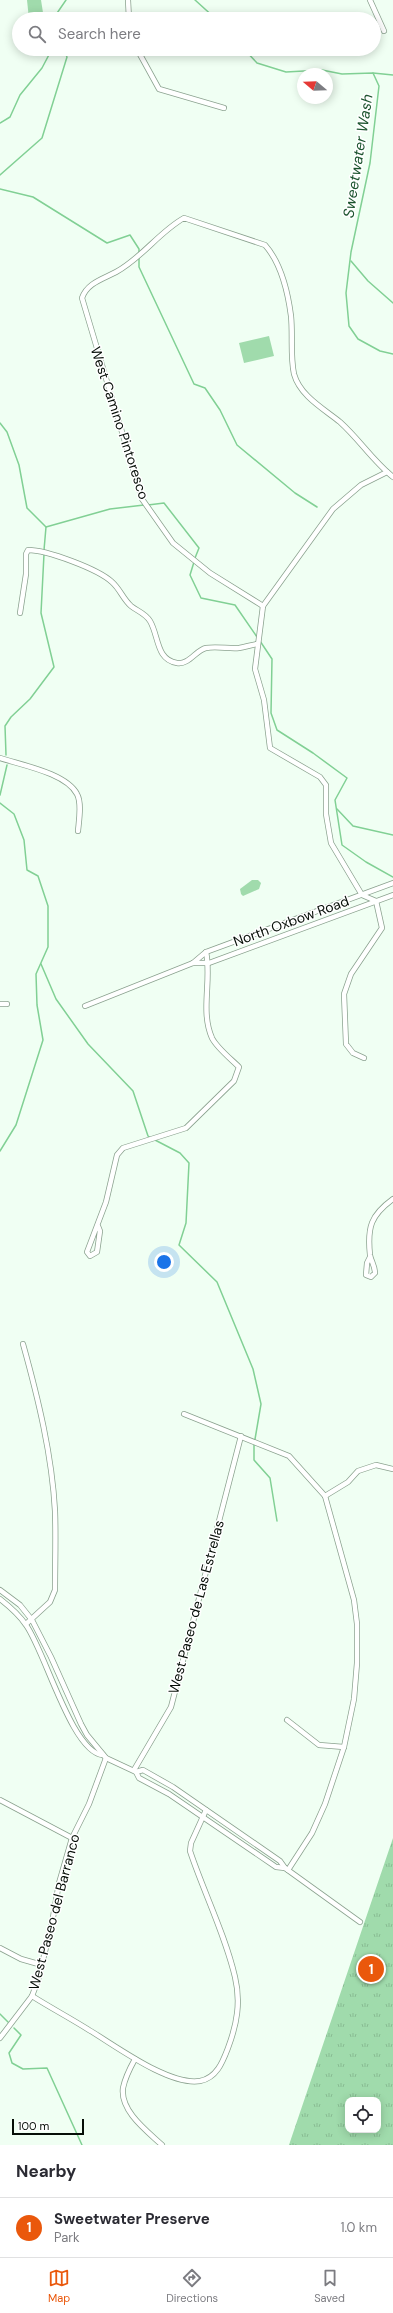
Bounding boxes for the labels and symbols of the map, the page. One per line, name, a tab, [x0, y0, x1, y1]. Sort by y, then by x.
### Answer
north arrow	[297, 68, 333, 104]
water label: Sweetwater Wash	[338, 92, 378, 219]
street label: West Camino Pintoresco	[87, 344, 153, 502]
street label: North Oxbow Road	[231, 892, 351, 950]
your location	[154, 1252, 174, 1272]
street label: West Paseo de Las Estrellas	[164, 1518, 228, 1696]
street label: West Paseo del Barranco	[24, 1832, 84, 1992]
pin: 1	[358, 1954, 384, 1984]
scale bar	[12, 2117, 84, 2136]

